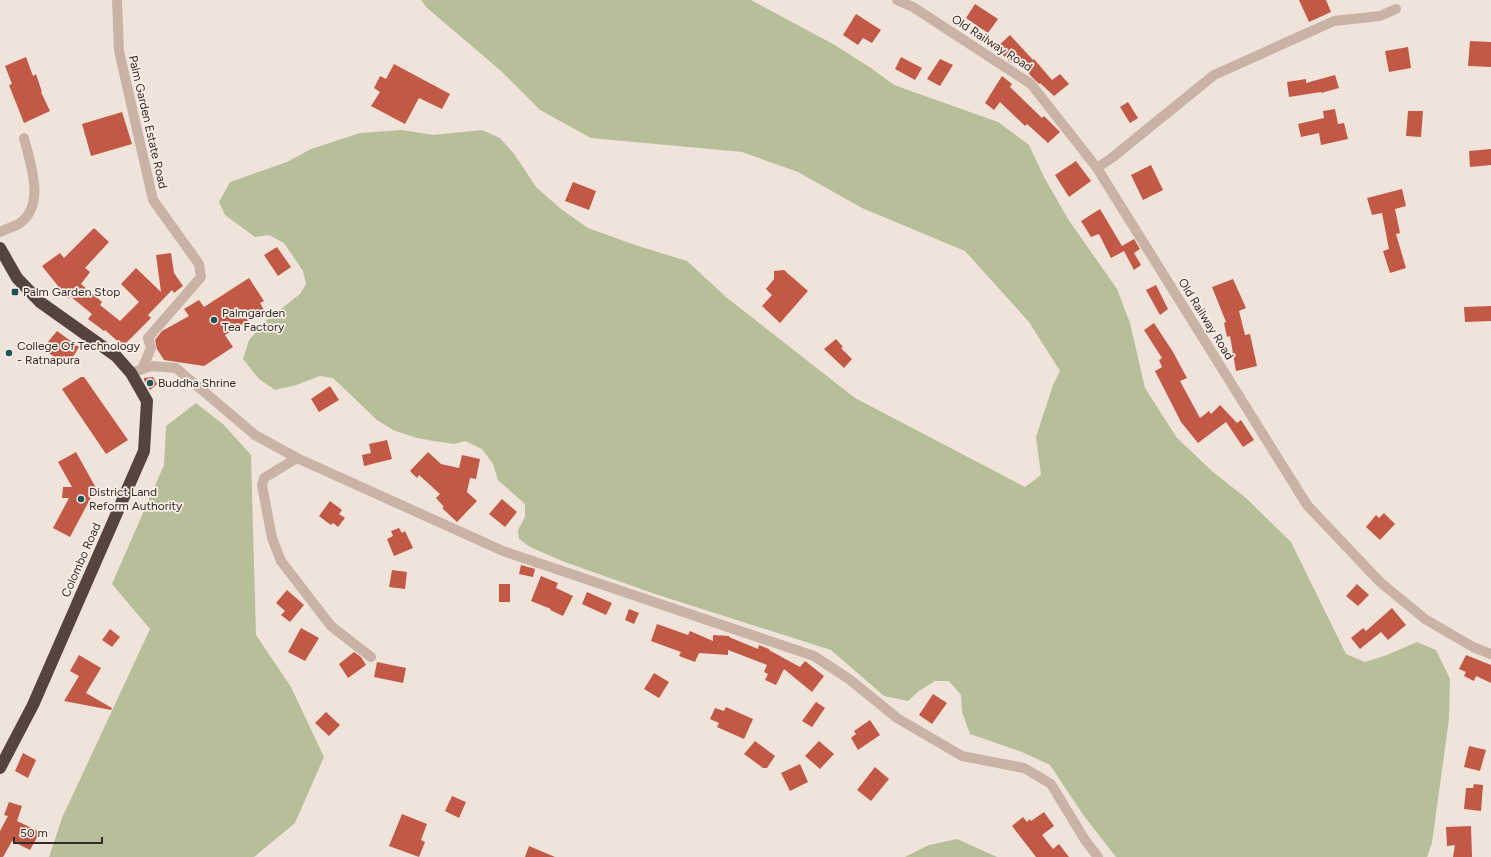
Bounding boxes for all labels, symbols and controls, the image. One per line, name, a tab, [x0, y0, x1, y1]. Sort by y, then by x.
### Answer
street label: Old Railway Road	[949, 12, 1035, 74]
street label: Palm Garden Estate Road	[126, 54, 170, 190]
street label: Old Railway Road	[1175, 276, 1237, 362]
place label: Palm Garden Stop	[23, 285, 120, 299]
marker: Palm Garden Stop	[10, 287, 20, 297]
place label: Palmgarden Tea Factory	[222, 306, 286, 334]
marker: Palmgarden Tea Factory	[209, 315, 219, 325]
place label: College Of Technology - Ratnapura	[17, 339, 141, 367]
marker: College Of Technology - Ratnapura	[4, 348, 14, 358]
place label: Buddha Shrine	[158, 376, 236, 390]
marker: Buddha Shrine	[145, 378, 155, 388]
place label: District Land Reform Authority	[89, 485, 183, 513]
marker: District Land Reform Authority	[76, 494, 86, 504]
street label: Colombo Road	[58, 521, 104, 599]
scale bar	[14, 819, 102, 845]
text: 50 m	[20, 826, 48, 840]

